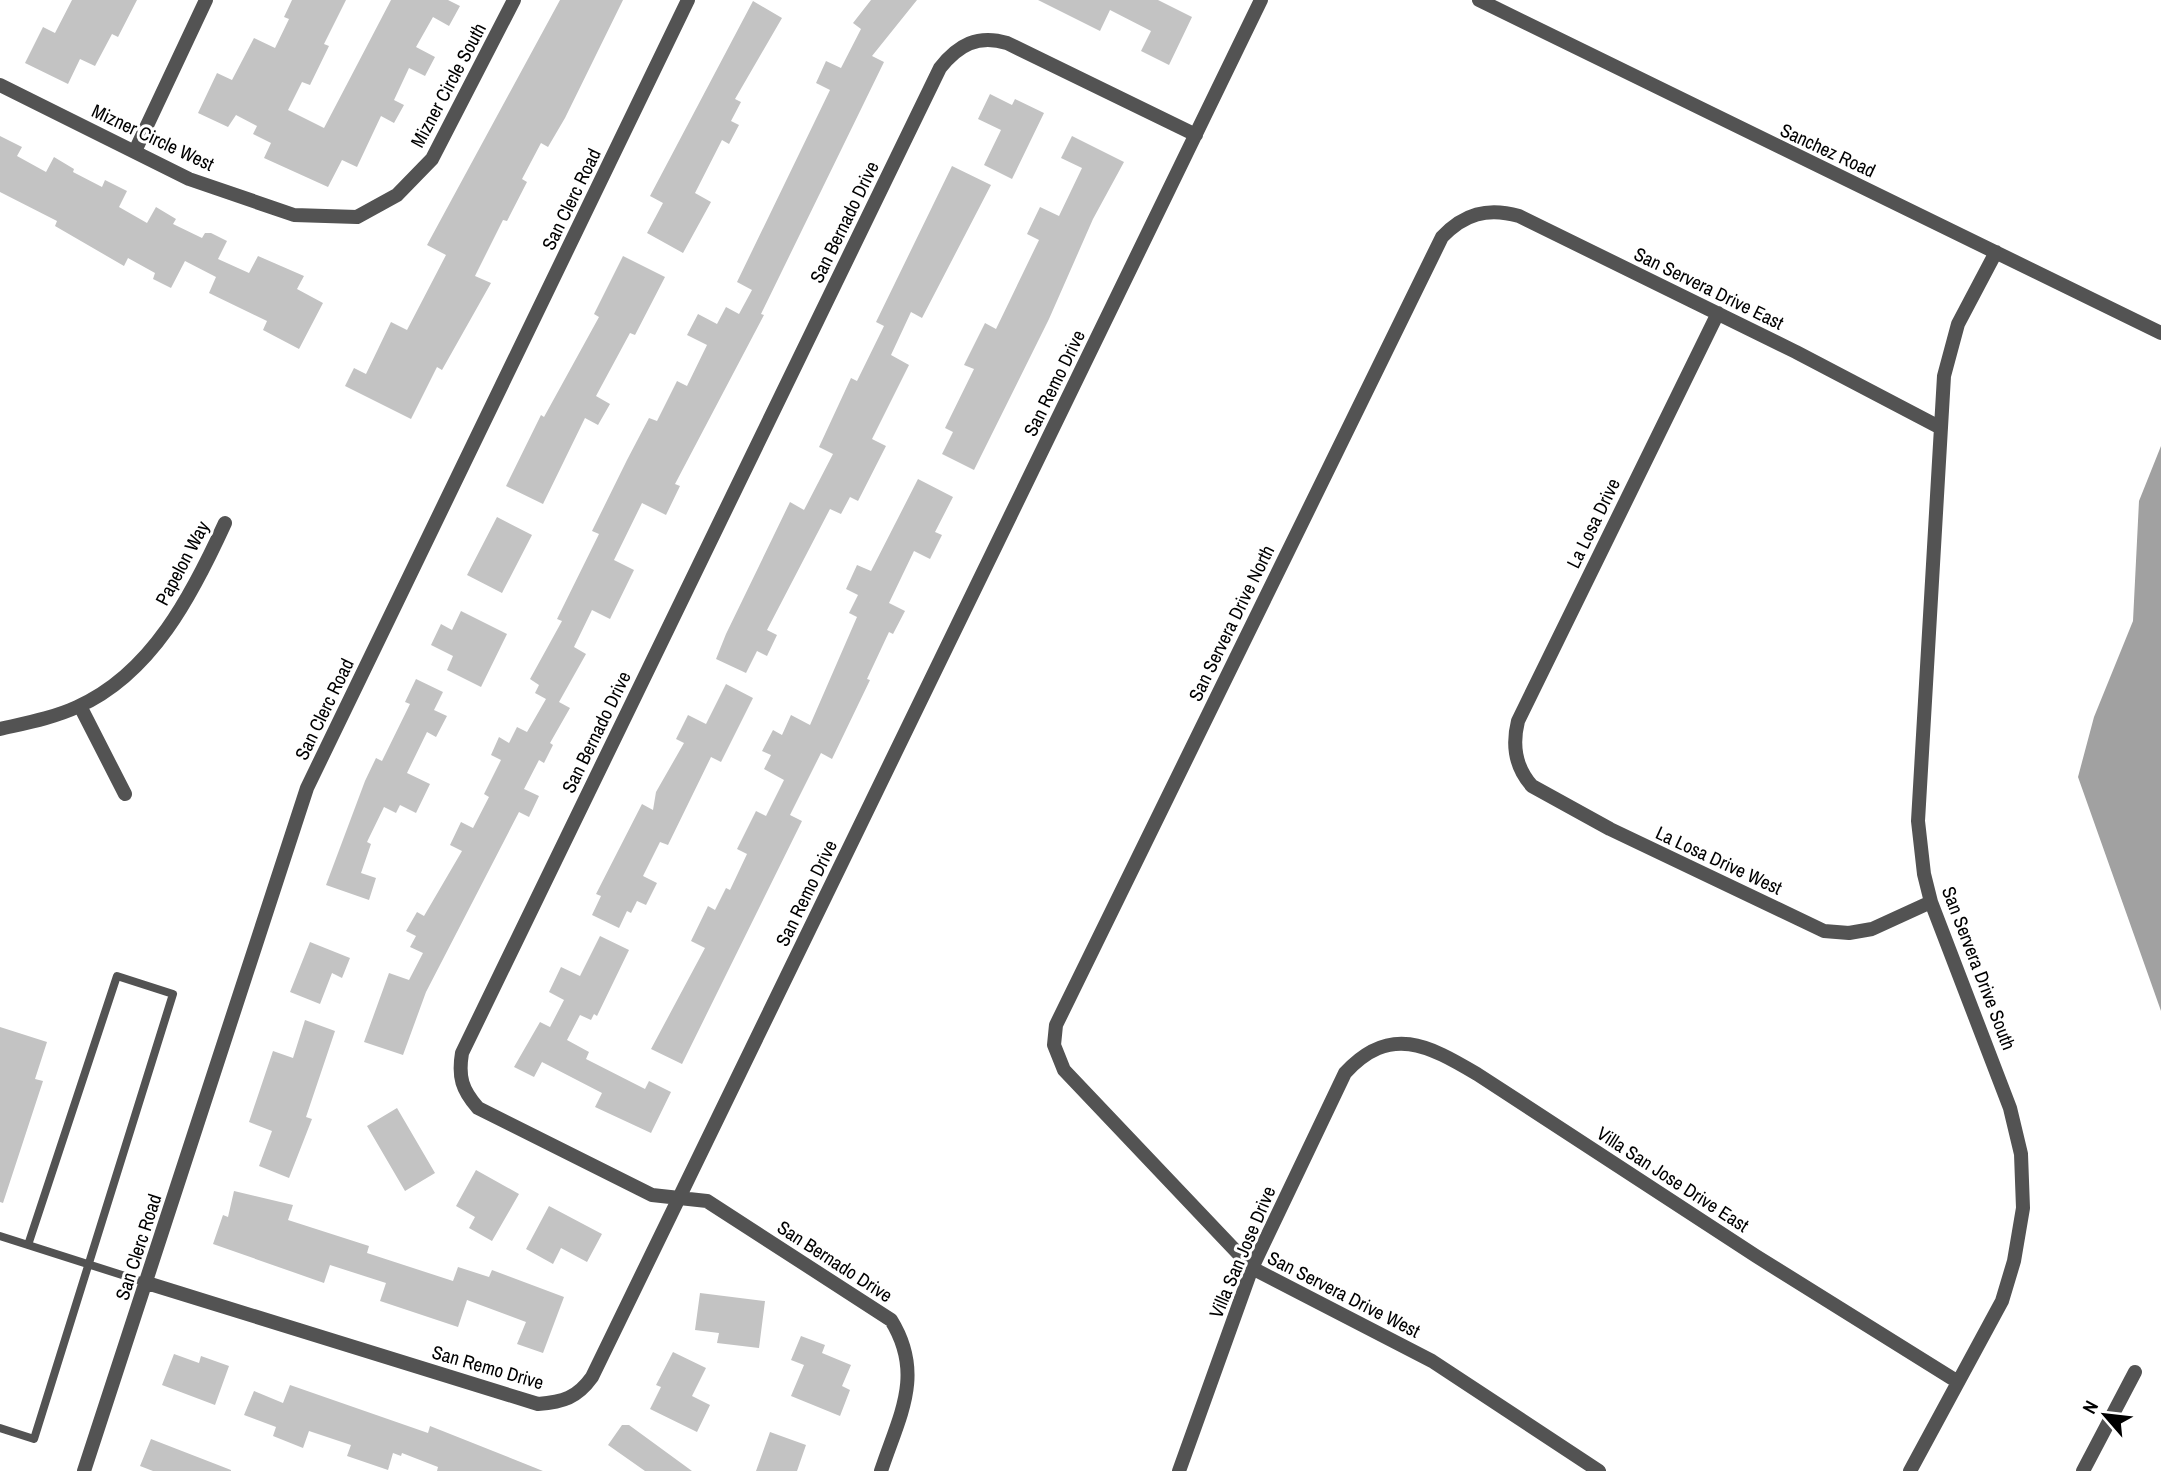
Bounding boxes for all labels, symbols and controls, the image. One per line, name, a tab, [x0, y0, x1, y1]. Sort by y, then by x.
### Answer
street label: Mizner Circle South	[404, 18, 492, 152]
street label: Mizner Circle West	[88, 97, 219, 177]
street label: Sanchez Road	[1776, 117, 1880, 183]
street label: San Clerc Road	[535, 144, 607, 254]
street label: San Bernado Drive	[803, 157, 885, 287]
street label: San Servera Drive East	[1630, 240, 1789, 336]
street label: San Remo Drive	[1017, 326, 1091, 440]
street label: La Losa Drive	[1560, 474, 1626, 572]
street label: Papelon Way	[149, 516, 215, 610]
street label: San Servera Drive North	[1182, 541, 1280, 705]
street label: San Clerc Road	[288, 654, 360, 764]
street label: San Bernado Drive	[555, 667, 637, 797]
street label: La Losa Drive West	[1652, 819, 1787, 901]
street label: San Remo Drive	[769, 836, 843, 950]
street label: San Servera Drive South	[1936, 882, 2022, 1054]
street label: Villa San Jose Drive East	[1592, 1120, 1755, 1238]
street label: Villa San Jose Drive	[1203, 1182, 1281, 1322]
street label: San Clerc Road	[109, 1191, 167, 1303]
street label: San Bernado Drive	[772, 1214, 898, 1308]
street label: San Servera Drive West	[1263, 1244, 1425, 1344]
street label: San Remo Drive	[429, 1339, 547, 1395]
north arrow	[2070, 1380, 2140, 1450]
text: N	[2076, 1396, 2104, 1418]

